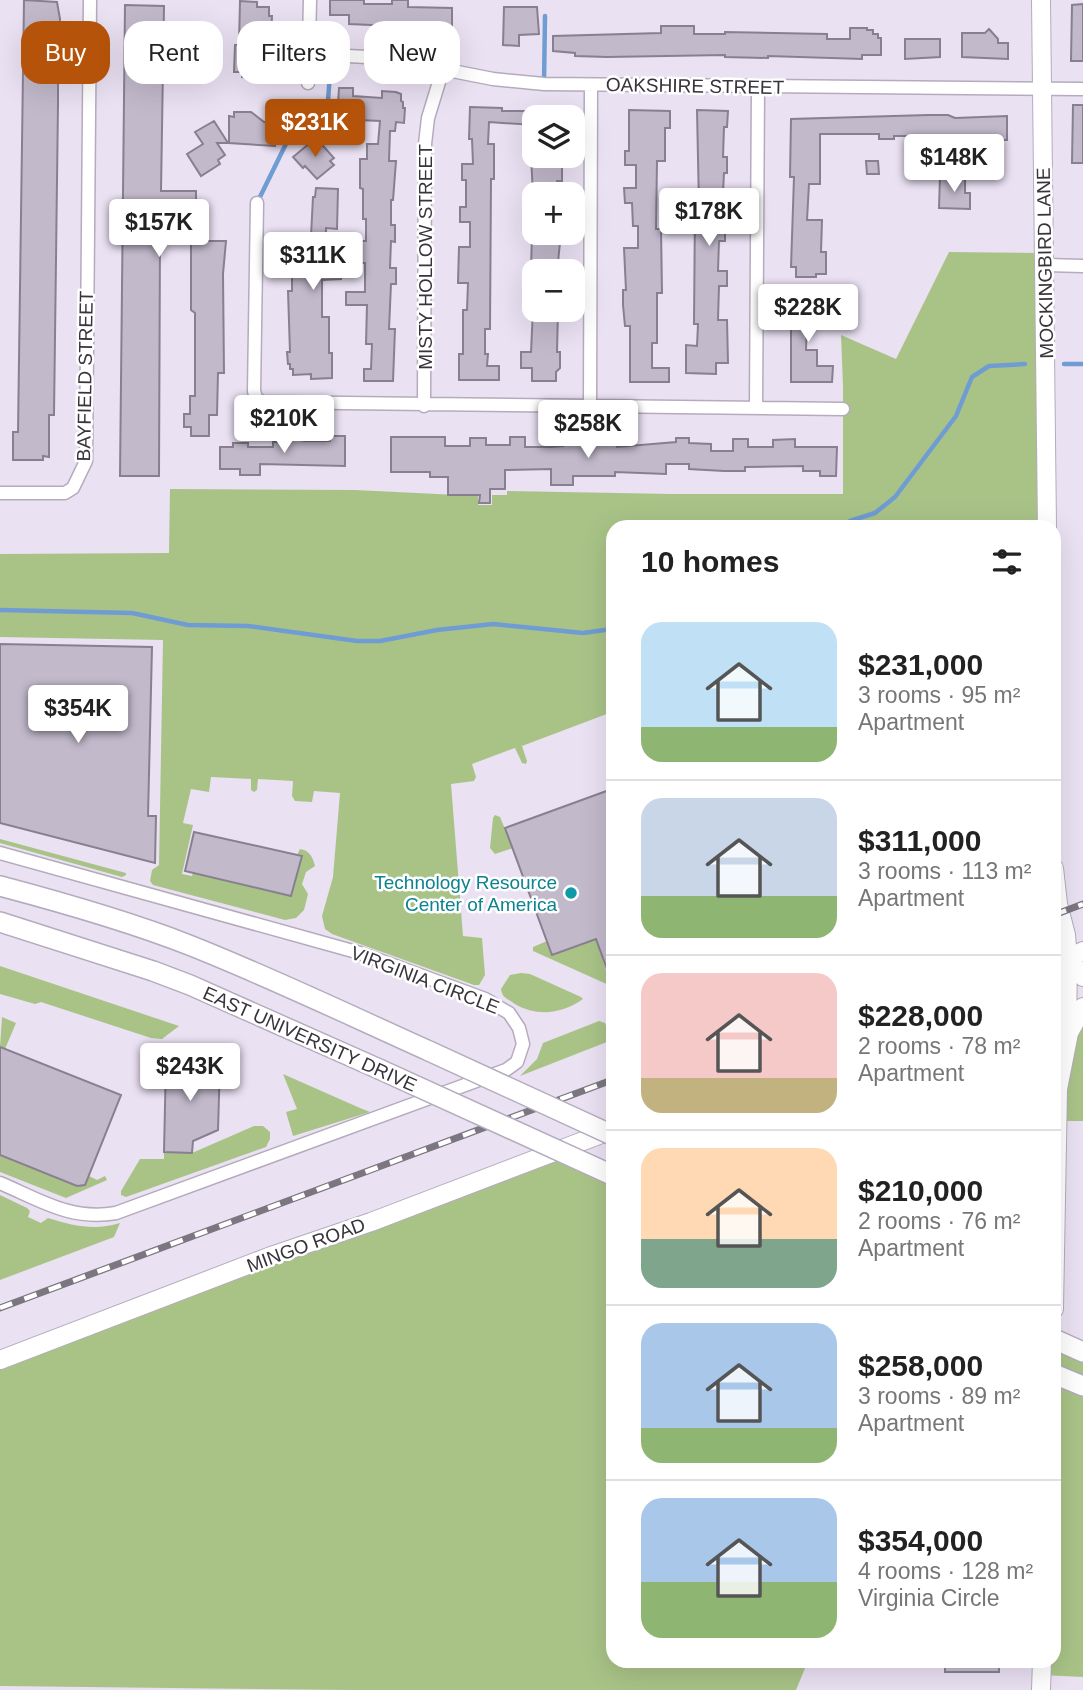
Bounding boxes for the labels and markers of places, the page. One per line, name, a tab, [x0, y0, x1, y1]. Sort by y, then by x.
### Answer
pin: $231K	[266, 100, 364, 159]
pin: $148K	[905, 134, 1003, 194]
pin: $178K	[660, 188, 758, 248]
pin: $157K	[110, 200, 208, 259]
pin: $311K	[264, 232, 362, 292]
pin: $228K	[759, 284, 857, 344]
pin: $210K	[235, 396, 333, 455]
pin: $258K	[539, 400, 637, 460]
pin: $354K	[29, 686, 127, 745]
place label: Technology Resource Center of America	[374, 872, 557, 915]
marker: Technology Resource Center of America	[563, 885, 579, 901]
pin: $243K	[141, 1044, 239, 1103]

